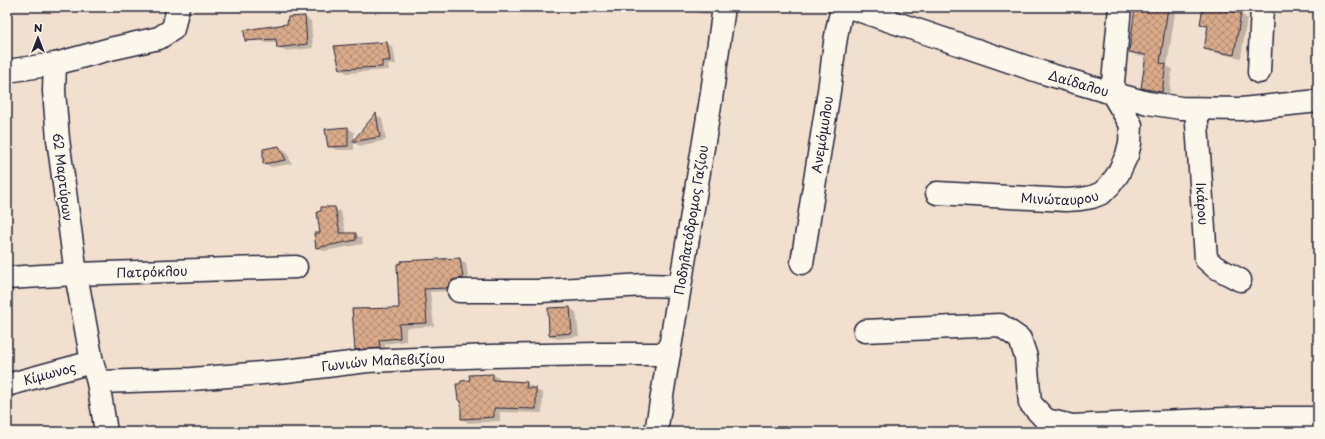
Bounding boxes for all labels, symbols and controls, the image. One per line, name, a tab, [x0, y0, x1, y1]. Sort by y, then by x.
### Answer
north arrow	[18, 18, 58, 58]
text: N	[34, 19, 43, 36]
street label: Δαίδαλου	[1046, 65, 1111, 101]
street label: Ανεμόμυλου	[806, 95, 837, 174]
street label: 62 Μαρτύρων	[49, 132, 78, 222]
street label: Ποδηλατόδρομος Γαζίου	[669, 143, 712, 296]
street label: Ικάρου	[1192, 182, 1214, 226]
street label: Μινώταυρου	[1020, 185, 1102, 209]
street label: Πατρόκλου	[116, 260, 188, 282]
street label: Γωνιών Μαλεβιζίου	[320, 348, 445, 376]
street label: Κίμωνος	[21, 357, 78, 389]

